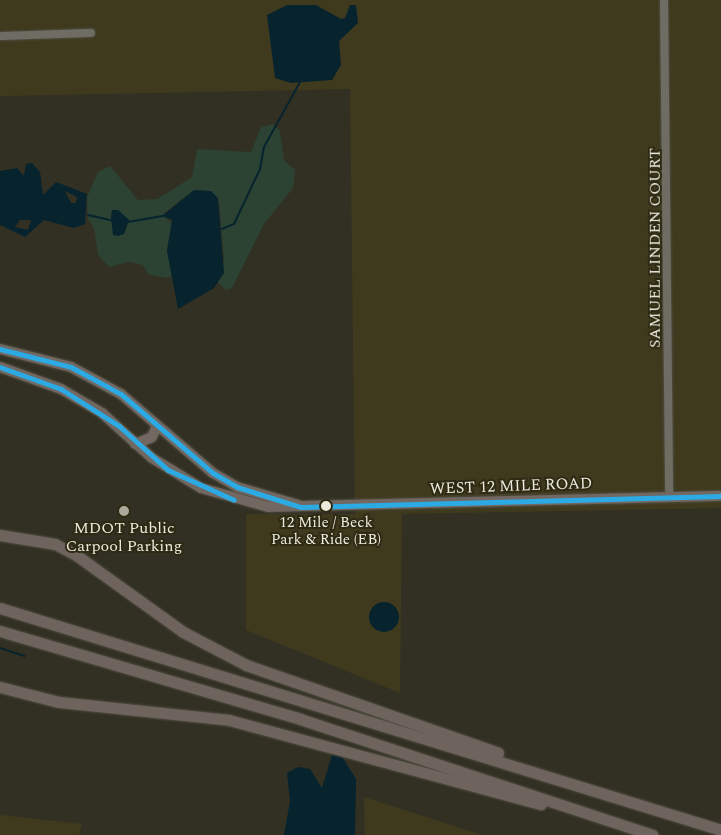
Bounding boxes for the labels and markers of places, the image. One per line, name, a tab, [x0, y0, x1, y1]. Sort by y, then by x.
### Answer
marker: 12 Mile / Beck Park & Ride (EB)	[321, 501, 331, 511]
marker: MDOT Public Carpool Parking	[118, 505, 130, 517]
place label: 12 Mile / Beck Park & Ride (EB)	[271, 513, 381, 548]
place label: MDOT Public Carpool Parking	[66, 518, 182, 556]

